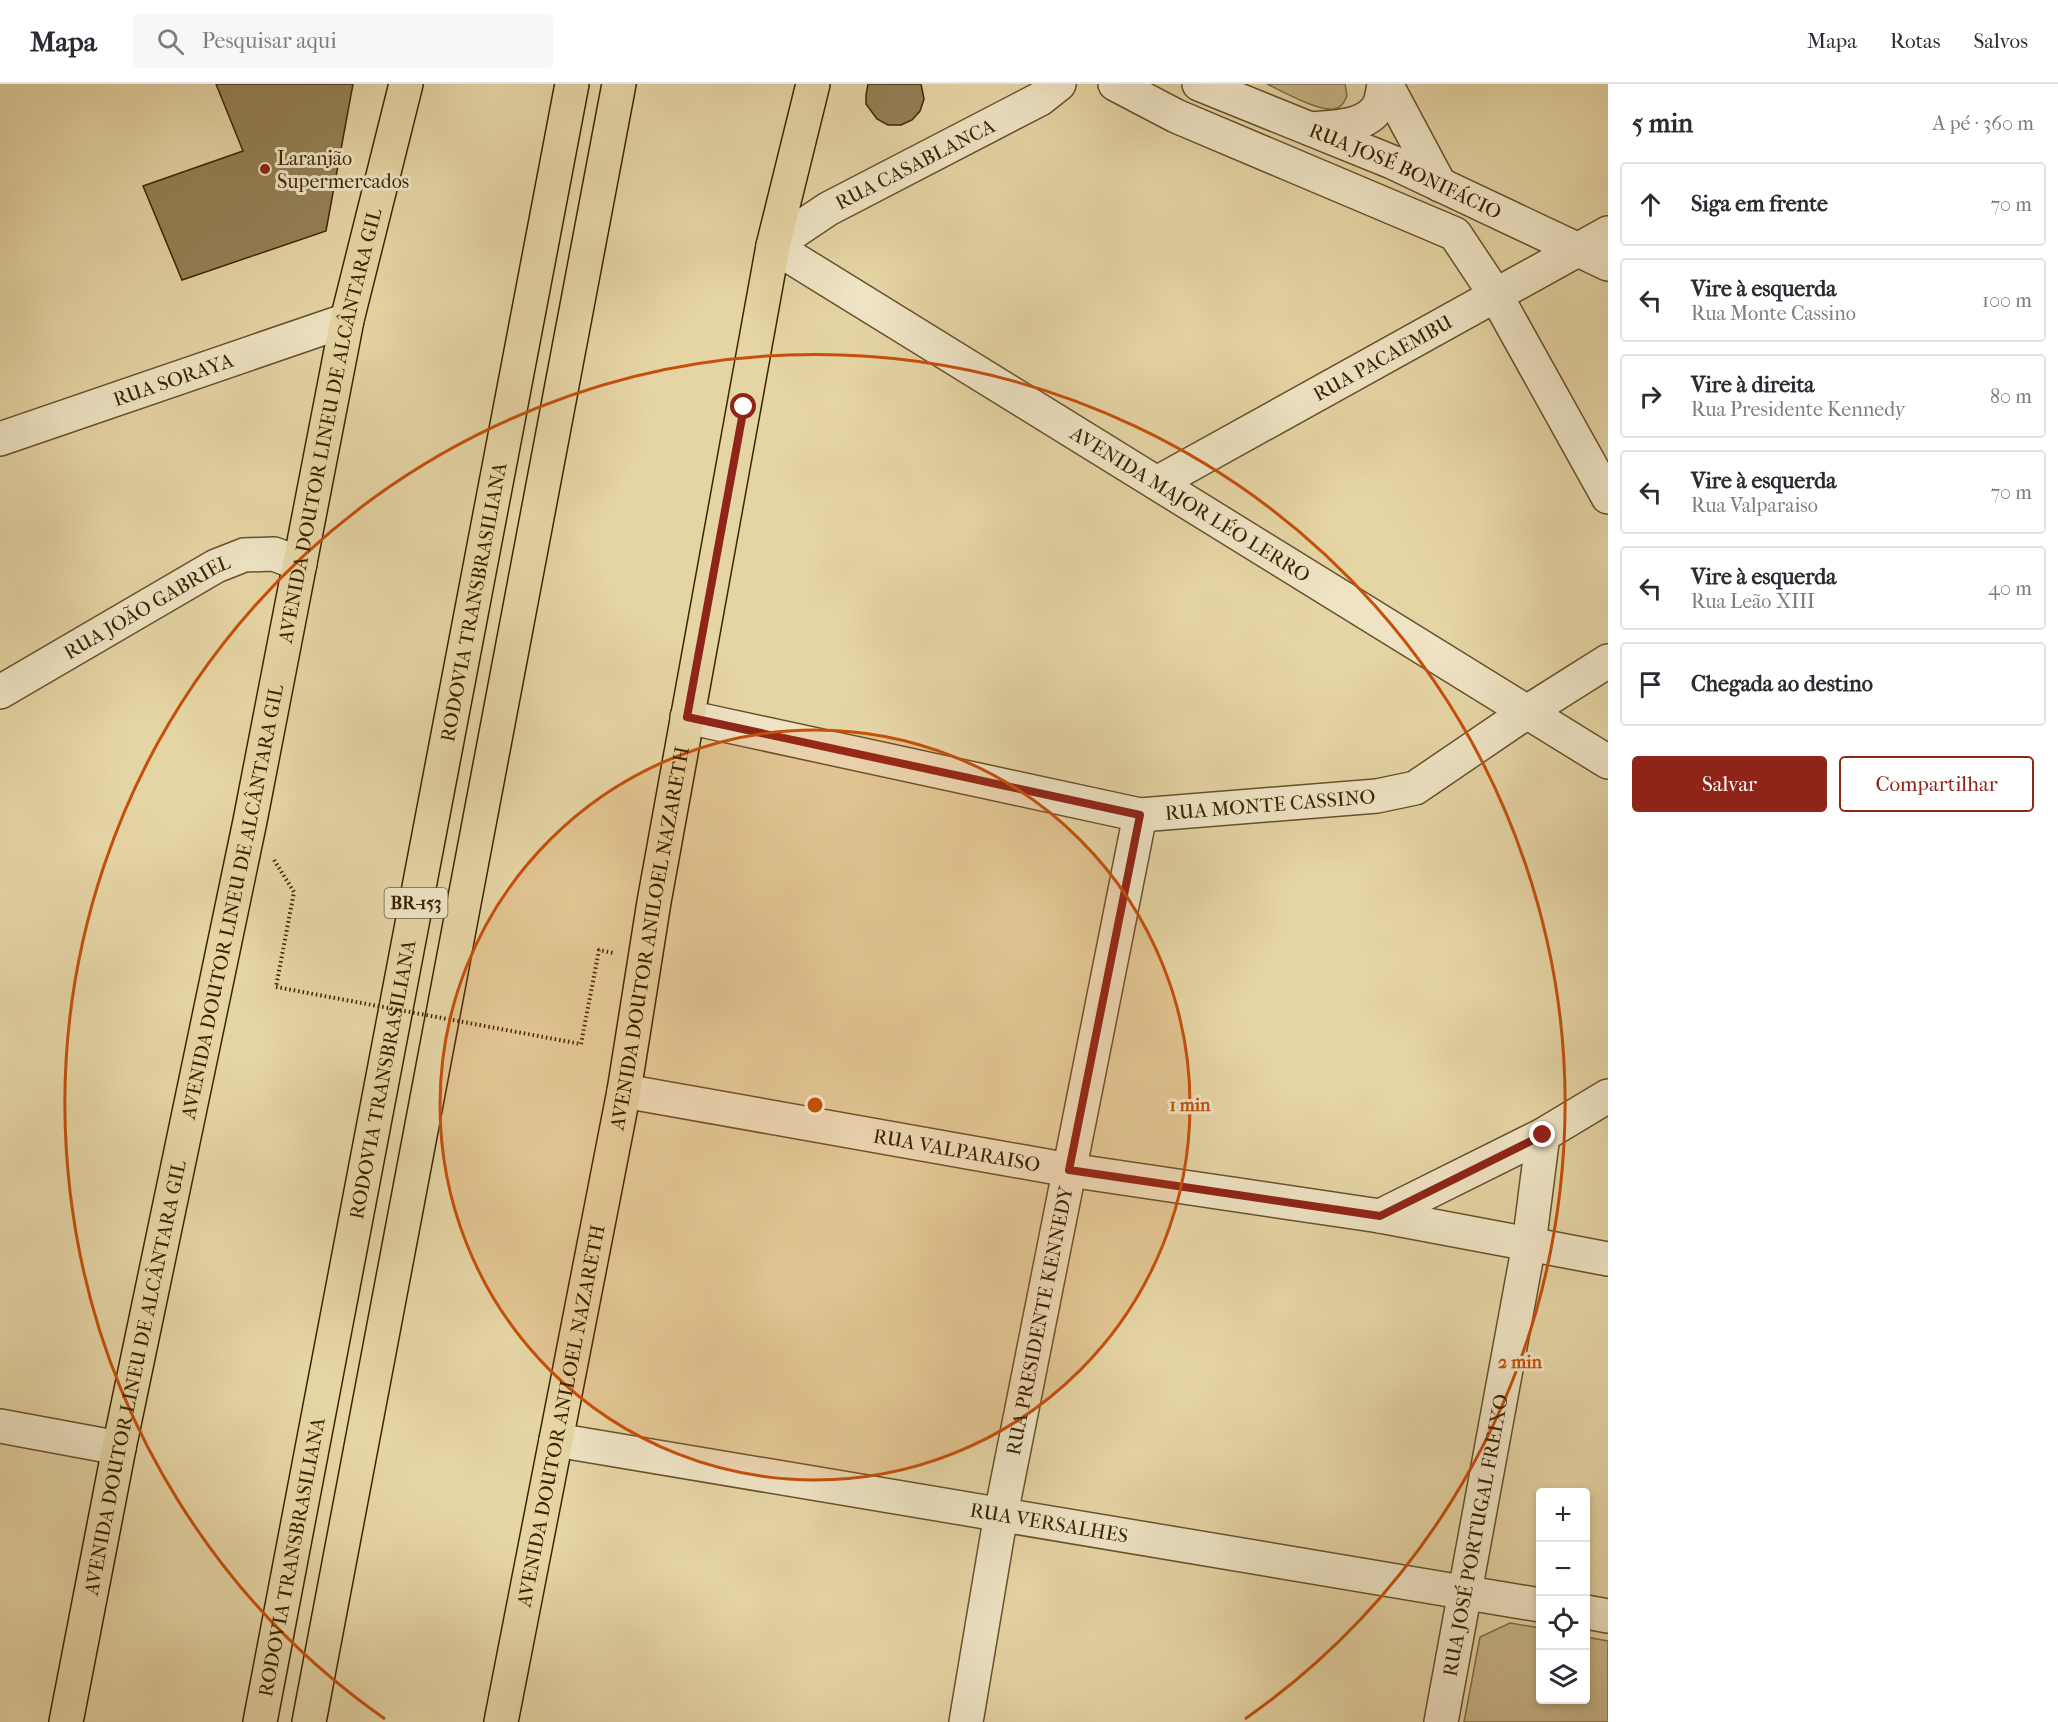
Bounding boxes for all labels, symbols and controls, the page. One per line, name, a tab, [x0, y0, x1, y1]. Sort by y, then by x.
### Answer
search box	[133, 14, 553, 68]
text: Mapa	[30, 25, 97, 58]
icon: search	[154, 25, 187, 58]
text: Pesquisar aqui	[202, 28, 337, 54]
text: Mapa	[1807, 29, 1857, 53]
text: Rotas	[1890, 29, 1940, 53]
text: Salvos	[1973, 29, 2028, 53]
text: 5 min	[1632, 108, 1693, 139]
text: A pé · 360 m	[1932, 112, 2034, 135]
street label: RUA CASABLANCA	[832, 114, 1000, 215]
street label: RUA JOSÉ BONIFÁCIO	[1306, 119, 1505, 224]
place label: Laranjão Supermercados	[277, 147, 409, 193]
marker: Laranjão Supermercados	[258, 162, 272, 176]
icon: ahead	[1634, 188, 1667, 221]
text: Siga em frente	[1691, 191, 1828, 217]
text: 70 m	[1990, 193, 2032, 216]
street label: AVENIDA DOUTOR LINEU DE ALCÂNTARA GIL	[274, 206, 386, 646]
text: Vire à esquerda	[1691, 276, 1836, 302]
icon: left	[1634, 284, 1667, 317]
text: 100 m	[1982, 289, 2032, 312]
text: Rua Monte Cassino	[1691, 302, 1856, 325]
street label: RUA PACAEMBU	[1309, 310, 1457, 406]
street label: RUA SORAYA	[110, 349, 237, 411]
text: Vire à direita	[1691, 372, 1814, 398]
icon: right	[1634, 380, 1667, 413]
text: 80 m	[1990, 385, 2032, 408]
route start	[730, 393, 756, 419]
text: Rua Presidente Kennedy	[1691, 398, 1906, 421]
street label: AVENIDA MAJOR LÉO LERRO	[1065, 421, 1314, 587]
street label: RODOVIA TRANSBRASILIANA	[436, 460, 512, 744]
text: Vire à esquerda	[1691, 468, 1836, 494]
icon: left	[1634, 476, 1667, 509]
text: 70 m	[1990, 481, 2032, 504]
text: Rua Valparaiso	[1691, 494, 1818, 517]
street label: RUA JOÃO GABRIEL	[60, 551, 234, 664]
text: Vire à esquerda	[1691, 564, 1836, 590]
icon: left	[1634, 572, 1667, 605]
text: 40 m	[1988, 577, 2032, 600]
text: Rua Leão XIII	[1691, 590, 1815, 613]
icon: arrive	[1634, 668, 1667, 701]
text: Chegada ao destino	[1691, 671, 1873, 697]
street label: AVENIDA DOUTOR LINEU DE ALCÂNTARA GIL	[177, 682, 288, 1122]
street label: AVENIDA DOUTOR ANILOEL NAZARETH	[606, 744, 694, 1133]
button: Salvar	[1632, 756, 1827, 812]
button: Compartilhar	[1839, 756, 2034, 812]
street label: RUA MONTE CASSINO	[1164, 785, 1376, 825]
road number: BR-153	[384, 888, 448, 918]
street label: RODOVIA TRANSBRASILIANA	[345, 937, 421, 1221]
centre of rings	[805, 1095, 825, 1115]
text: 1 min	[1169, 1095, 1211, 1116]
route end	[1529, 1121, 1555, 1147]
street label: RUA VALPARAISO	[871, 1124, 1042, 1177]
street label: AVENIDA DOUTOR LINEU DE ALCÂNTARA GIL	[80, 1158, 191, 1598]
street label: RUA PRESIDENTE KENNEDY	[1002, 1183, 1078, 1457]
street label: AVENIDA DOUTOR ANILOEL NAZARETH	[513, 1223, 610, 1610]
text: 2 min	[1498, 1352, 1542, 1373]
street label: RUA JOSÉ PORTUGAL FREIXO	[1439, 1392, 1513, 1678]
street label: RODOVIA TRANSBRASILIANA	[254, 1415, 330, 1699]
map controls	[1536, 1488, 1590, 1704]
button: +	[1536, 1488, 1590, 1542]
street label: RUA VERSALHES	[968, 1499, 1130, 1548]
button: −	[1536, 1542, 1590, 1596]
button: locate	[1536, 1596, 1590, 1650]
button: layers	[1536, 1650, 1590, 1704]

